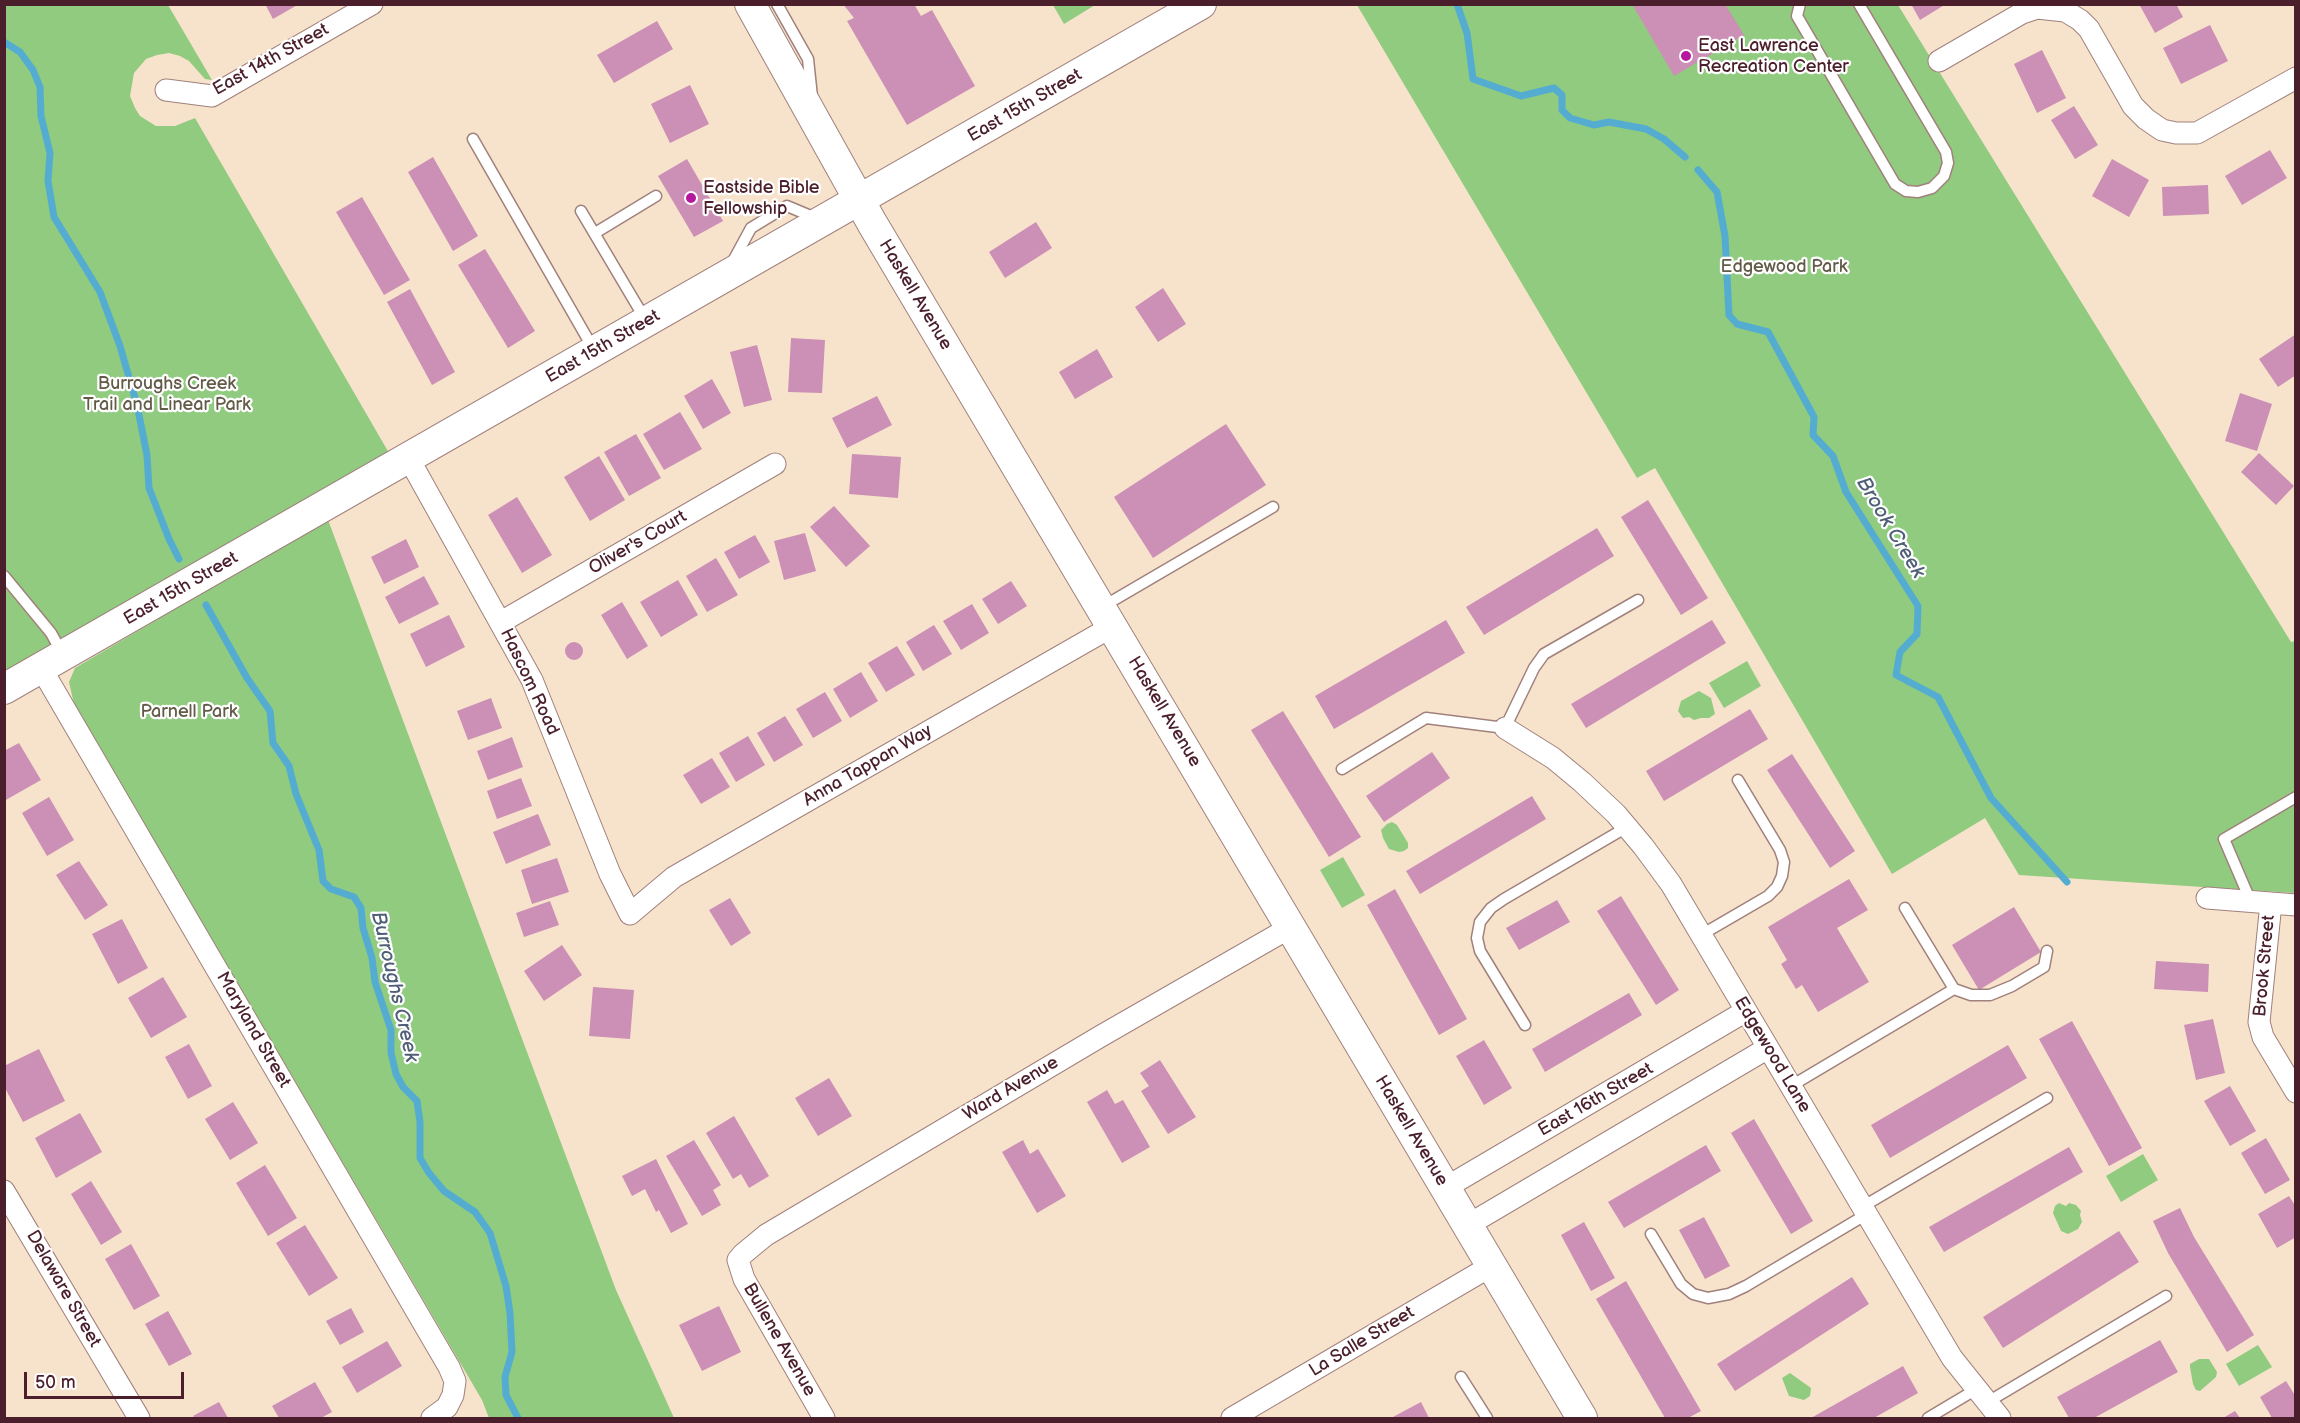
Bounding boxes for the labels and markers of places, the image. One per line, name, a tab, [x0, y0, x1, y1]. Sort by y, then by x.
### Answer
place label: East Lawrence Recreation Center	[1698, 35, 1849, 78]
marker: East Lawrence Recreation Center	[1679, 49, 1693, 63]
place label: Eastside Bible Fellowship	[703, 177, 820, 219]
marker: Eastside Bible Fellowship	[684, 191, 698, 205]

